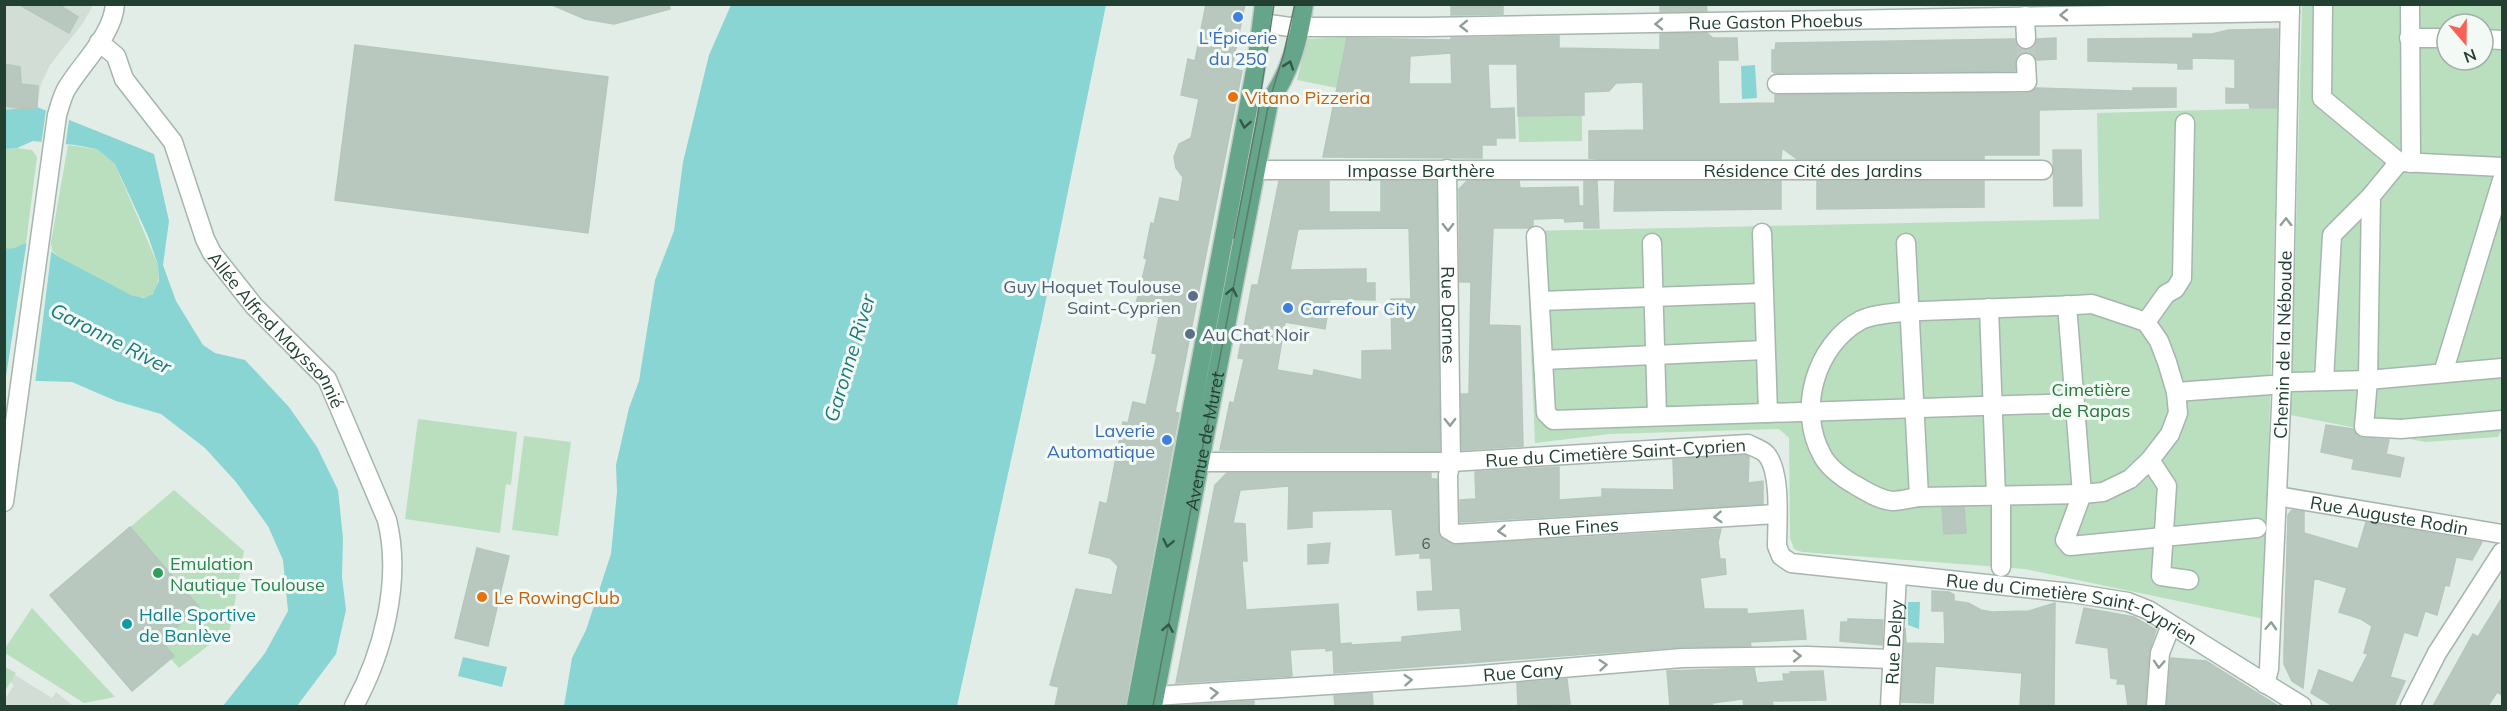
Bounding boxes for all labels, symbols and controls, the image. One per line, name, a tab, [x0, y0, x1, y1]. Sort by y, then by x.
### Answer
street label: Rue Gaston Phoebus	[1688, 8, 1863, 34]
one-way arrow	[2059, 9, 2068, 22]
marker: L'Épicerie du 250	[1231, 10, 1245, 24]
north arrow	[2435, 12, 2495, 72]
one-way arrow	[1654, 18, 1663, 30]
one-way arrow	[1459, 20, 1468, 32]
place label: L'Épicerie du 250	[1199, 26, 1277, 70]
text: N	[2461, 45, 2479, 68]
one-way arrow	[1282, 60, 1295, 70]
place label: Vitano Pizzeria	[1245, 86, 1370, 109]
marker: Vitano Pizzeria	[1226, 90, 1240, 104]
one-way arrow	[1239, 119, 1252, 129]
street label: Impasse Barthère	[1347, 159, 1495, 182]
street label: Résidence Cité des Jardins	[1703, 159, 1923, 182]
one-way arrow	[2280, 217, 2292, 226]
one-way arrow	[1442, 223, 1454, 232]
street label: Allée Alfred Mayssonnié	[203, 246, 349, 411]
street label: Chemin de la Néboude	[2268, 250, 2296, 440]
street label: Rue Darnes	[1437, 266, 1461, 364]
place label: Guy Hoquet Toulouse Saint-Cyprien	[1003, 275, 1181, 319]
one-way arrow	[1225, 288, 1238, 298]
marker: Guy Hoquet Toulouse Saint-Cyprien	[1186, 289, 1200, 303]
water label: Garonne River	[818, 291, 880, 425]
water label: Garonne River	[47, 297, 176, 379]
place label: Carrefour City	[1300, 297, 1416, 320]
marker: Carrefour City	[1281, 301, 1295, 315]
place label: Au Chat Noir	[1202, 323, 1310, 346]
marker: Au Chat Noir	[1183, 327, 1197, 341]
street label: Avenue de Muret	[1179, 369, 1229, 512]
park label: Cimetière de Rapas	[2051, 378, 2131, 422]
one-way arrow	[1444, 418, 1456, 427]
place label: Laverie Automatique	[1047, 419, 1155, 463]
marker: Laverie Automatique	[1160, 433, 1174, 447]
street label: Rue du Cimetière Saint-Cyprien	[1485, 433, 1747, 471]
street label: Rue Auguste Rodin	[2309, 490, 2470, 540]
one-way arrow	[1713, 511, 1722, 524]
street label: Rue Fines	[1537, 512, 1620, 540]
one-way arrow	[1498, 524, 1507, 537]
house number: 6	[1421, 534, 1431, 553]
one-way arrow	[1162, 538, 1175, 548]
place label: Emulation Nautique Toulouse	[170, 552, 325, 596]
marker: Emulation Nautique Toulouse	[151, 566, 165, 580]
street label: Rue du Cimetière Saint-Cyprien	[1945, 568, 2202, 650]
place label: Le RowingClub	[494, 586, 620, 609]
marker: Le RowingClub	[475, 590, 489, 604]
street label: Rue Delpy	[1880, 599, 1907, 685]
place label: Halle Sportive de Banlève	[139, 603, 256, 647]
marker: Halle Sportive de Banlève	[120, 617, 134, 631]
one-way arrow	[2264, 622, 2277, 631]
one-way arrow	[1161, 624, 1174, 634]
one-way arrow	[1793, 650, 1802, 662]
street label: Rue Cany	[1482, 657, 1565, 686]
one-way arrow	[1598, 659, 1607, 672]
one-way arrow	[2153, 660, 2166, 669]
one-way arrow	[1404, 674, 1413, 687]
one-way arrow	[1209, 687, 1218, 700]

